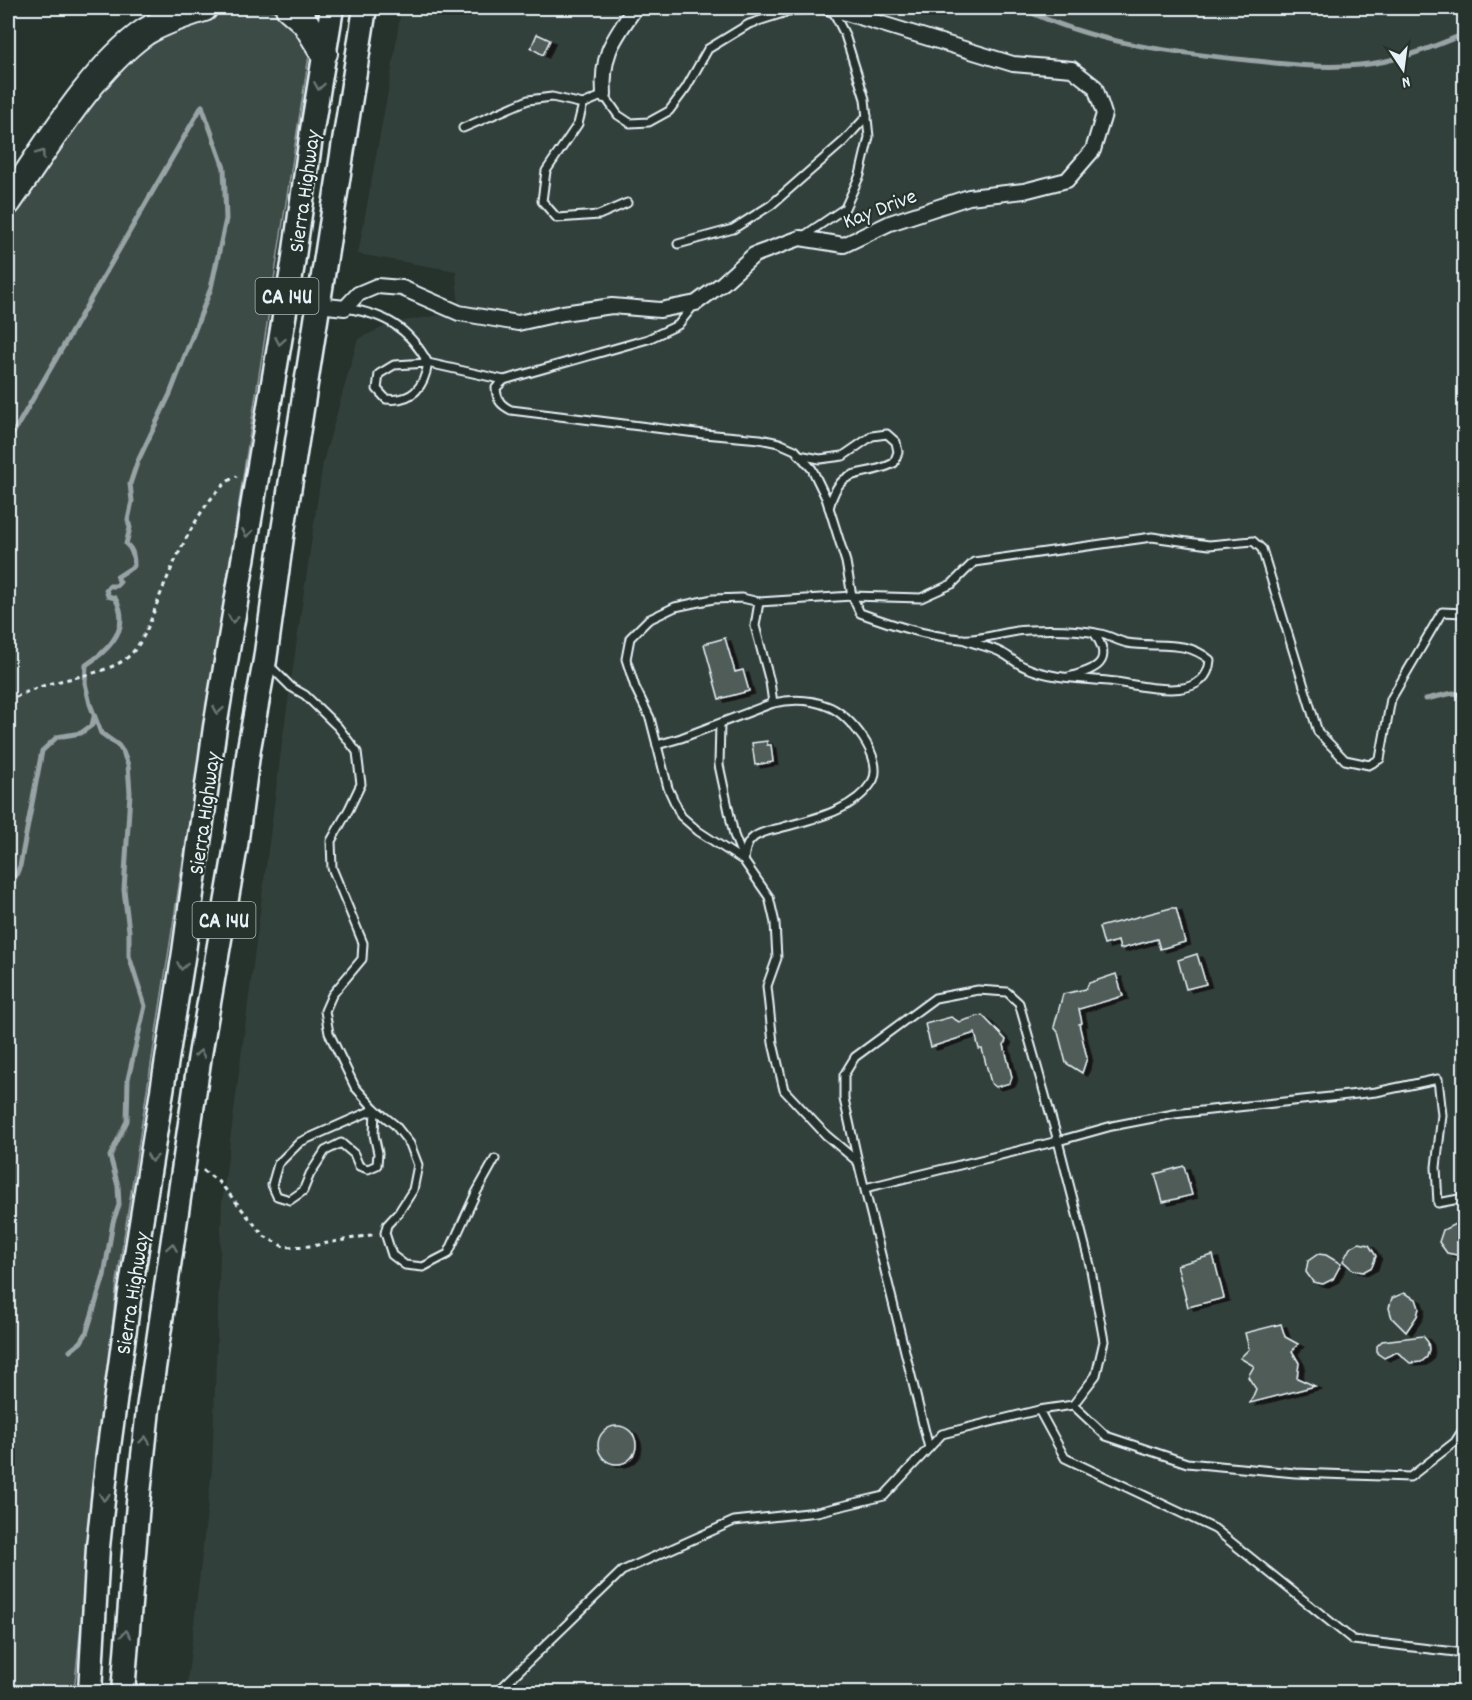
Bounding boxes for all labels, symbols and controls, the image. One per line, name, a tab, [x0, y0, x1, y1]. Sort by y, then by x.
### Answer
north arrow	[1373, 39, 1433, 99]
text: N	[1399, 69, 1412, 93]
one-way arrow	[313, 81, 326, 91]
street label: Sierra Highway	[283, 127, 331, 255]
one-way arrow	[34, 150, 45, 161]
street label: Kay Drive	[839, 182, 922, 239]
road number: CA 14U	[256, 278, 318, 314]
one-way arrow	[274, 336, 287, 346]
one-way arrow	[241, 528, 254, 538]
one-way arrow	[227, 613, 240, 623]
one-way arrow	[212, 706, 224, 715]
street label: Sierra Highway	[183, 749, 231, 877]
road number: CA 14U	[192, 902, 256, 938]
one-way arrow	[177, 961, 189, 970]
one-way arrow	[193, 1049, 206, 1059]
one-way arrow	[147, 1154, 159, 1163]
street label: Sierra Highway	[109, 1229, 160, 1357]
one-way arrow	[166, 1242, 178, 1252]
one-way arrow	[138, 1435, 150, 1445]
one-way arrow	[98, 1492, 110, 1501]
one-way arrow	[120, 1630, 133, 1639]

